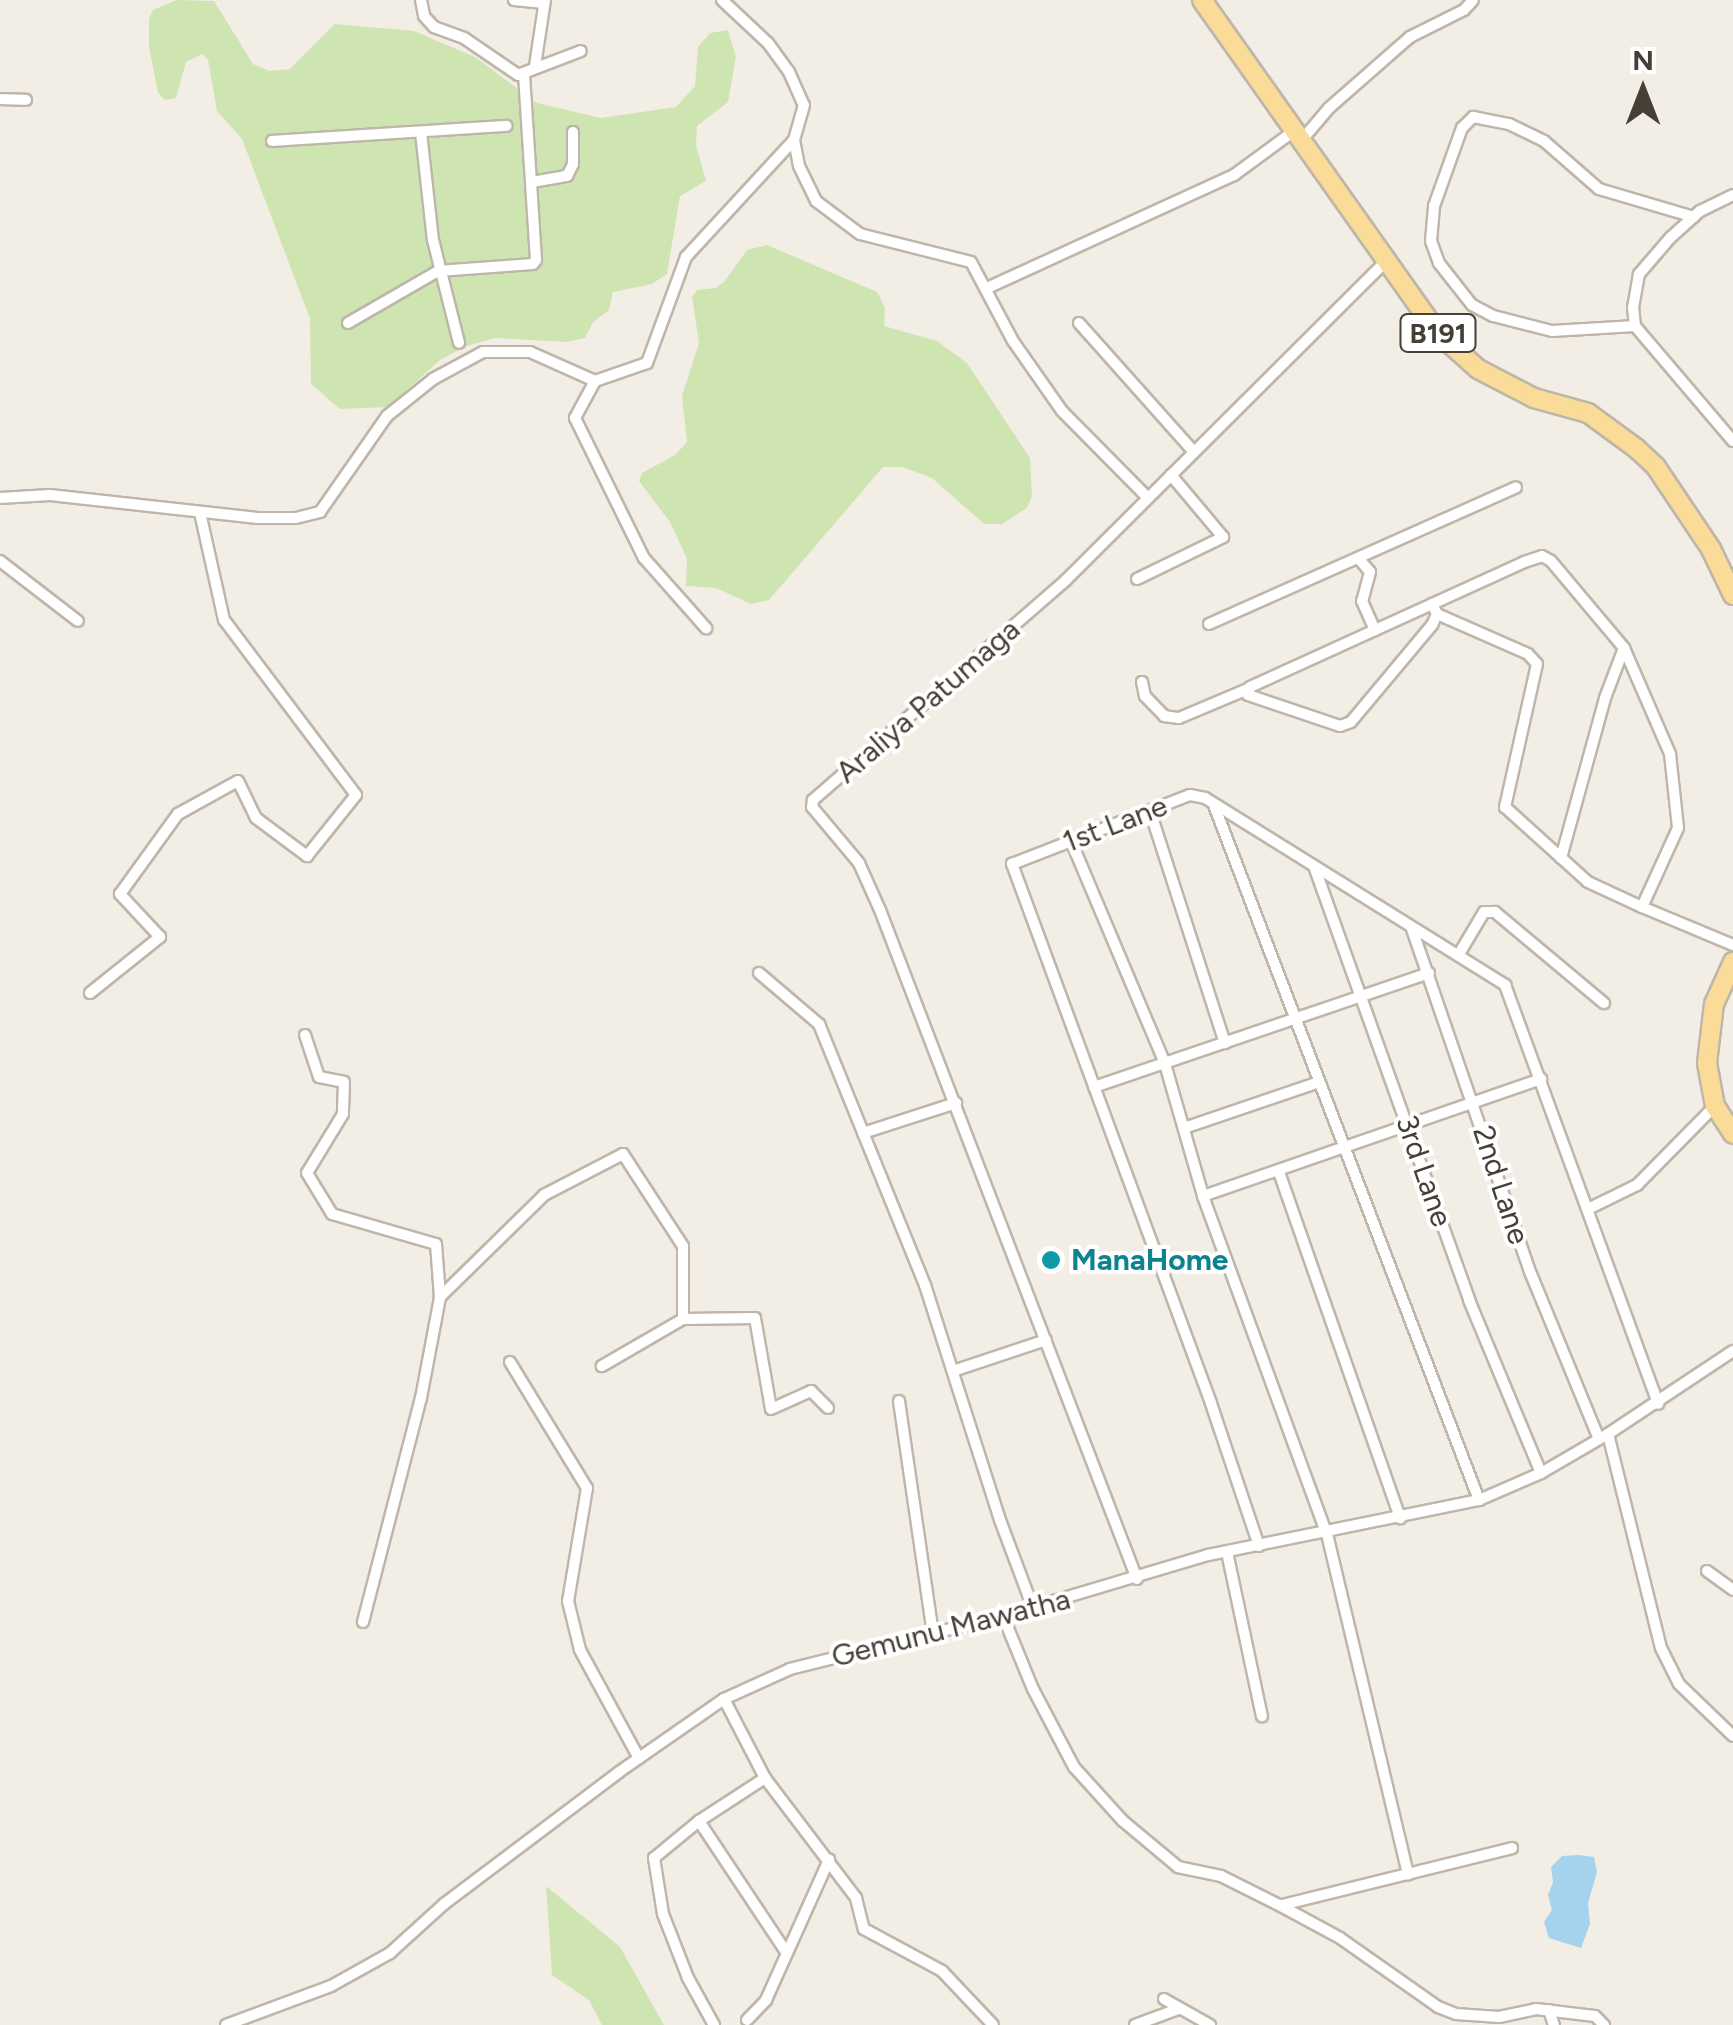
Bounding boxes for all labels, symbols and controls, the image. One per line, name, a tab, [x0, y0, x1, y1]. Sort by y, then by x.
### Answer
north arrow	[1593, 40, 1693, 140]
text: N	[1632, 43, 1654, 77]
road number: B191	[1398, 310, 1478, 356]
street label: Araliya Patumaga	[829, 611, 1027, 791]
street label: 1st Lane	[1058, 788, 1172, 860]
street label: 3rd Lane	[1388, 1111, 1460, 1231]
street label: 2nd Lane	[1465, 1121, 1537, 1249]
place label: ManaHome	[1071, 1242, 1228, 1278]
marker: ManaHome	[1040, 1249, 1062, 1271]
street label: Gemunu Mawatha	[828, 1581, 1074, 1675]

